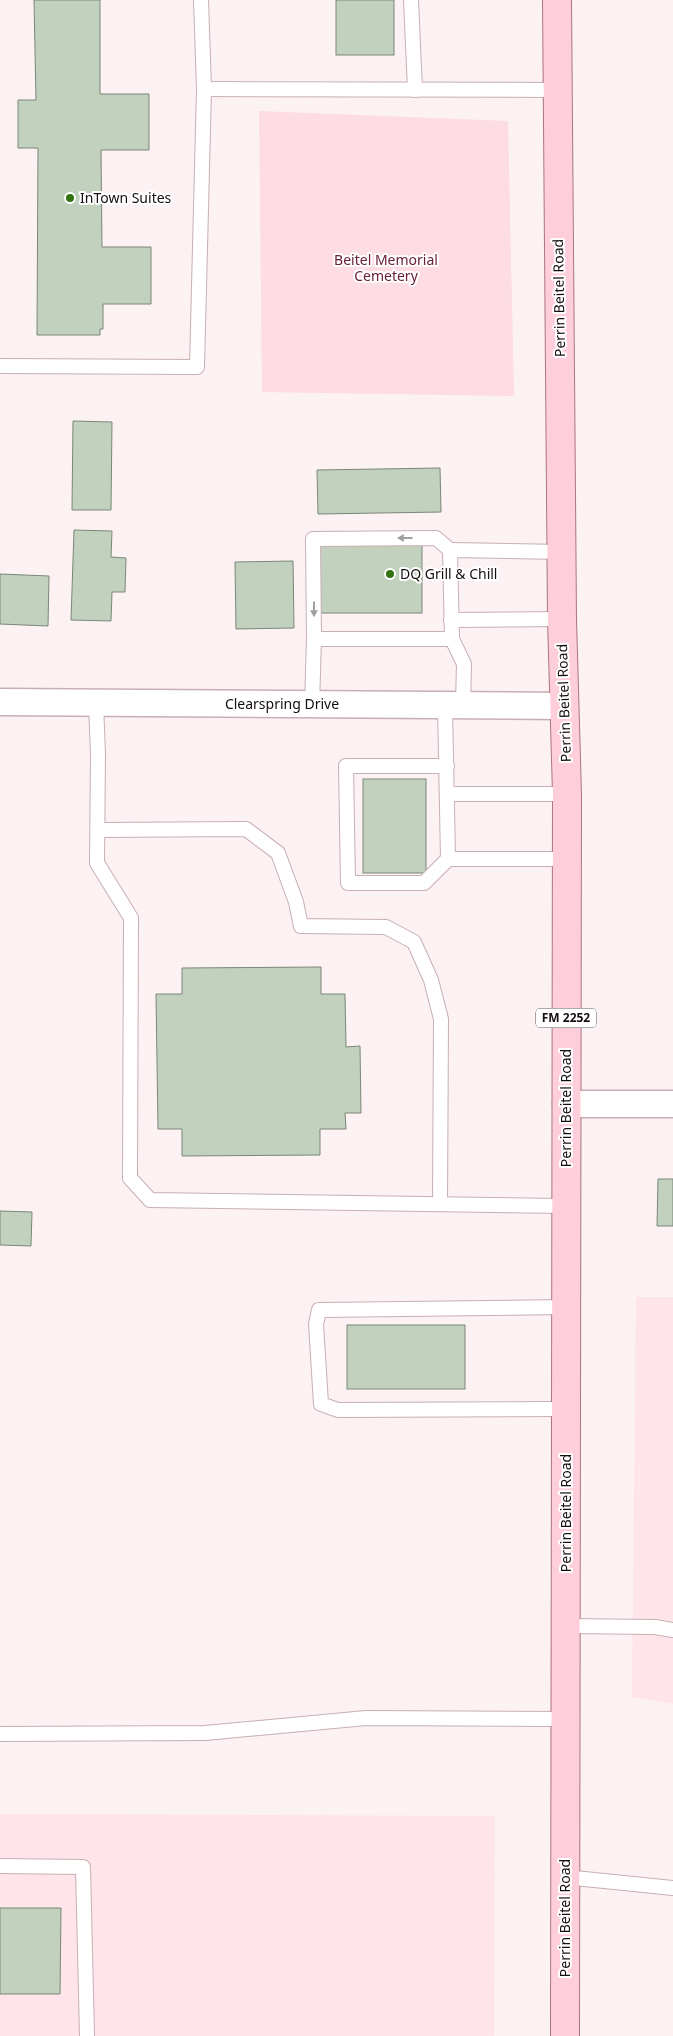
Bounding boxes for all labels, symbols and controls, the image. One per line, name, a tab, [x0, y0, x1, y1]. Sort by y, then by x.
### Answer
place label: InTown Suites	[80, 188, 172, 207]
marker: InTown Suites	[64, 192, 76, 204]
street label: Perrin Beitel Road	[548, 239, 569, 357]
park label: Beitel Memorial Cemetery	[334, 250, 438, 285]
one-way arrow	[397, 534, 413, 542]
place label: DQ Grill & Chill	[400, 564, 497, 583]
marker: DQ Grill & Chill	[384, 568, 396, 580]
one-way arrow	[310, 601, 318, 617]
street label: Perrin Beitel Road	[552, 644, 575, 762]
street label: Clearspring Drive	[225, 694, 339, 713]
road number: FM 2252	[536, 1008, 596, 1028]
street label: Perrin Beitel Road	[556, 1049, 575, 1167]
street label: Perrin Beitel Road	[556, 1454, 575, 1572]
street label: Perrin Beitel Road	[555, 1859, 574, 1977]

